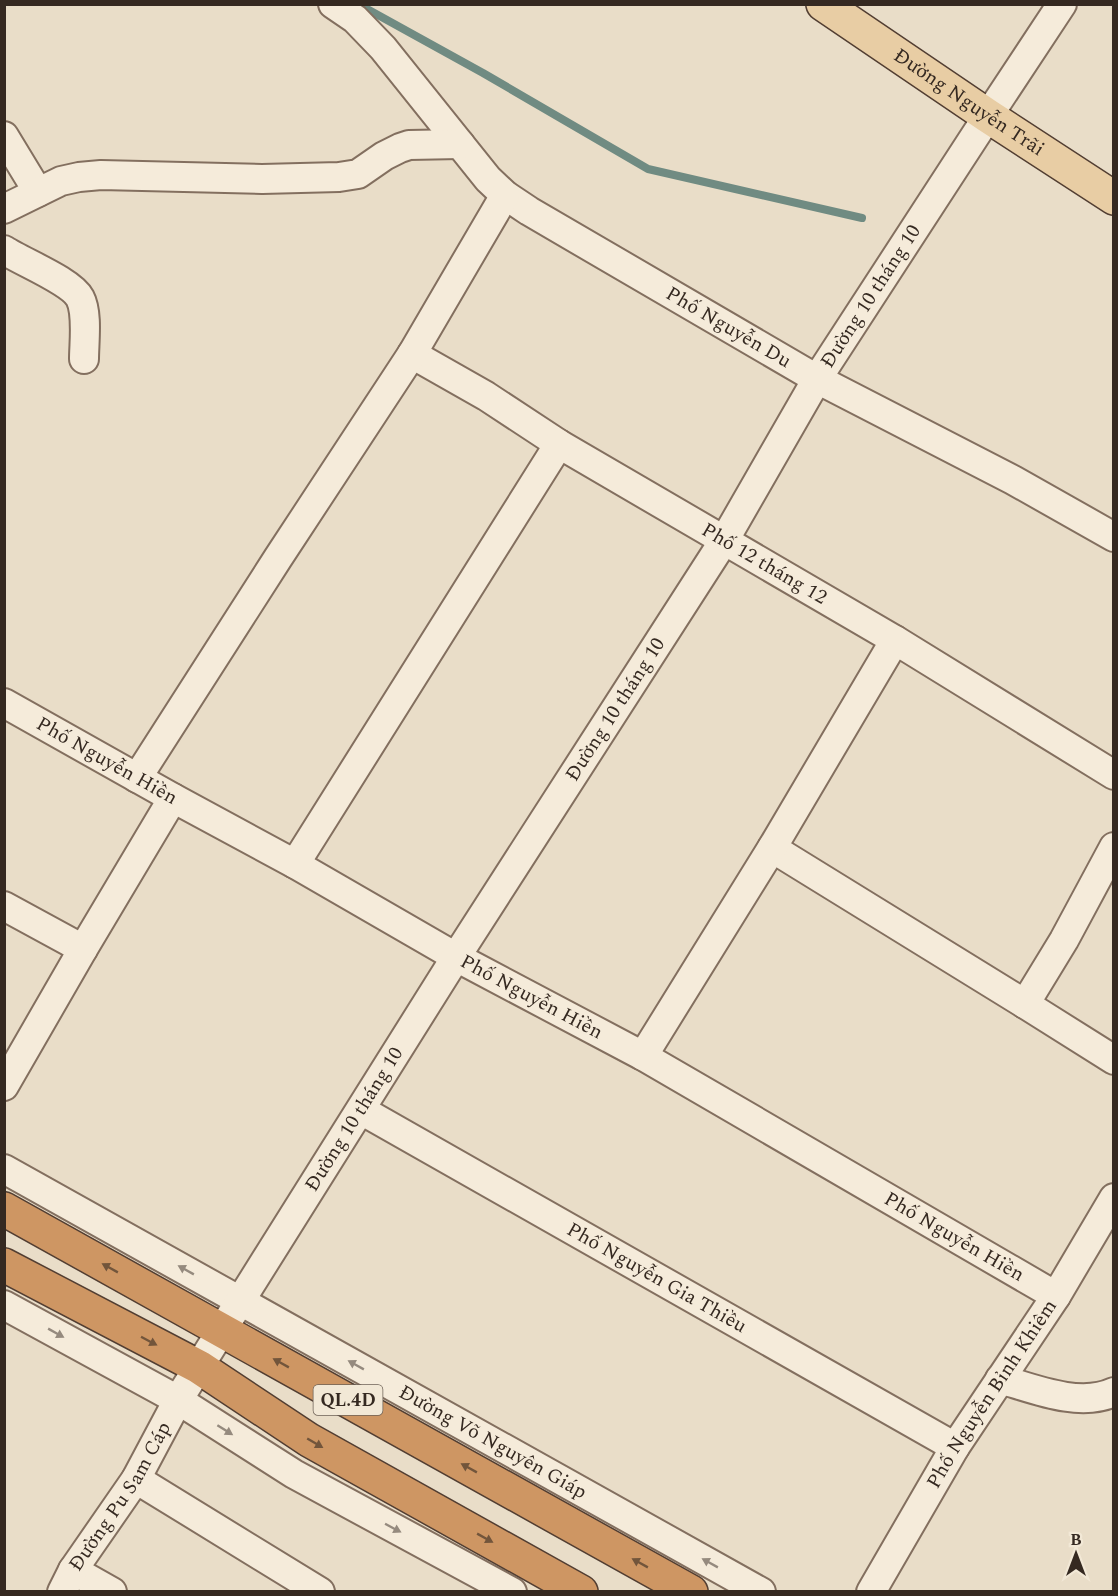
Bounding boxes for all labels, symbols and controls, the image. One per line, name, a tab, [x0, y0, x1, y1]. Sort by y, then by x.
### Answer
street label: Đường Nguyễn Trãi	[887, 41, 1050, 164]
street label: Đường 10 tháng 10	[813, 219, 929, 374]
street label: Phố Nguyễn Du	[660, 279, 797, 376]
street label: Phố 12 tháng 12	[696, 515, 833, 612]
street label: Đường 10 tháng 10	[558, 632, 673, 787]
street label: Phố Nguyễn Hiền	[31, 709, 183, 813]
street label: Phố Nguyễn Hiền	[455, 947, 608, 1047]
street label: Đường 10 tháng 10	[297, 1041, 411, 1198]
street label: Phố Nguyễn Hiền	[878, 1184, 1030, 1290]
street label: Phố Nguyễn Gia Thiều	[561, 1215, 752, 1341]
one-way arrow	[101, 1263, 118, 1273]
one-way arrow	[177, 1265, 194, 1275]
street label: Phố Nguyễn Bỉnh Khiêm	[919, 1293, 1065, 1494]
one-way arrow	[48, 1328, 65, 1338]
one-way arrow	[141, 1336, 158, 1346]
one-way arrow	[272, 1358, 289, 1368]
one-way arrow	[348, 1360, 365, 1370]
street label: Đường Võ Nguyên Giáp	[393, 1377, 592, 1507]
road number: QL.4D	[314, 1385, 382, 1415]
street label: Đường Pu Sam Cáp	[61, 1416, 179, 1578]
one-way arrow	[217, 1424, 233, 1435]
one-way arrow	[307, 1438, 323, 1449]
one-way arrow	[461, 1463, 478, 1473]
one-way arrow	[385, 1523, 402, 1533]
north arrow	[1046, 1524, 1106, 1584]
text: B	[1070, 1528, 1082, 1552]
one-way arrow	[477, 1533, 494, 1543]
one-way arrow	[631, 1558, 648, 1568]
one-way arrow	[701, 1558, 718, 1568]

